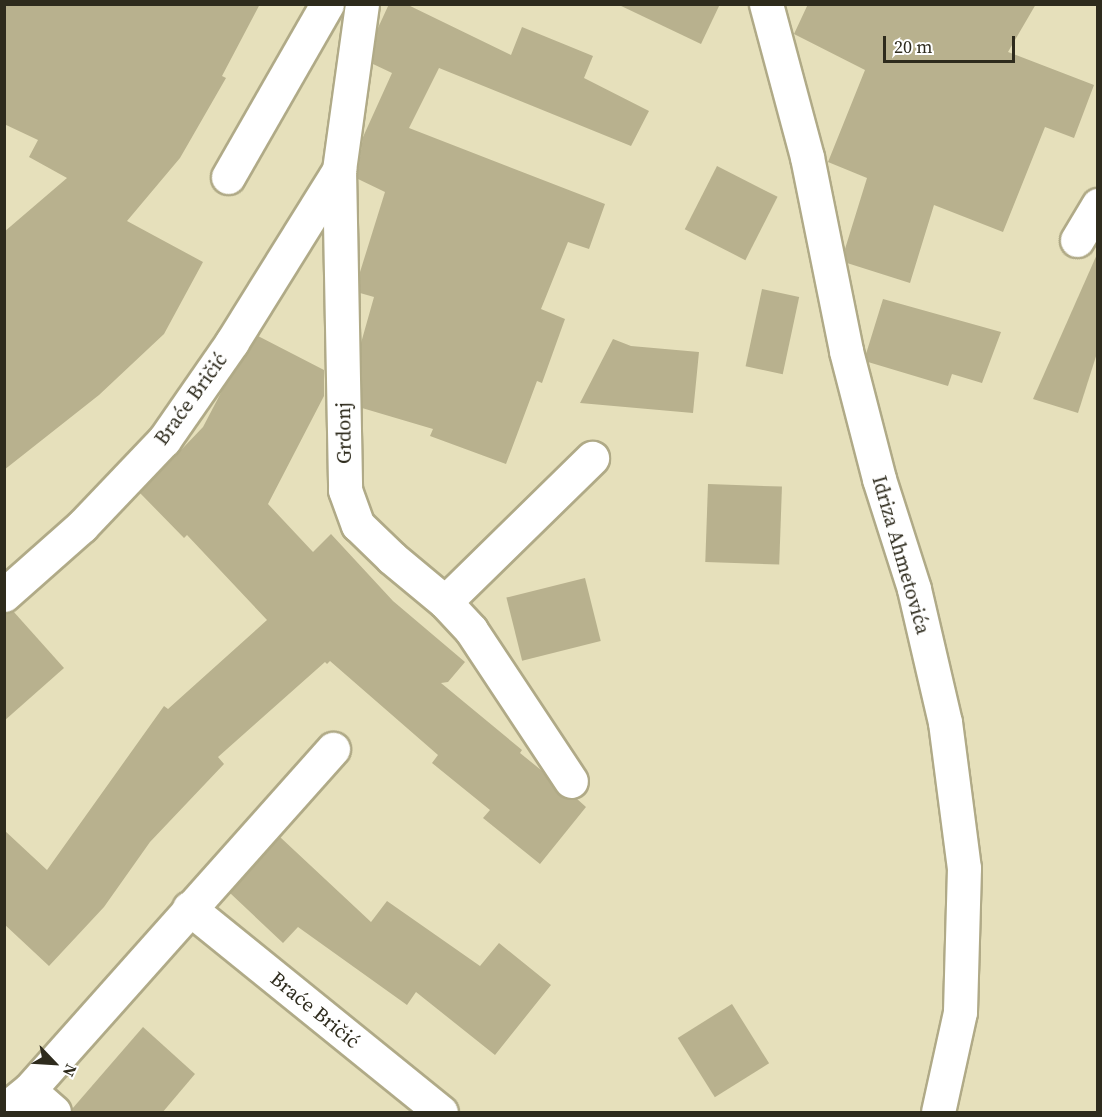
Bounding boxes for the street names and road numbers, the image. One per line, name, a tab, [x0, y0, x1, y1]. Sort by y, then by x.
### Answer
street label: Braće Bričić	[150, 348, 232, 450]
street label: Grdonj	[331, 402, 357, 464]
street label: Idriza Ahmetovića	[867, 473, 935, 637]
street label: Braće Bričić	[265, 967, 365, 1053]

